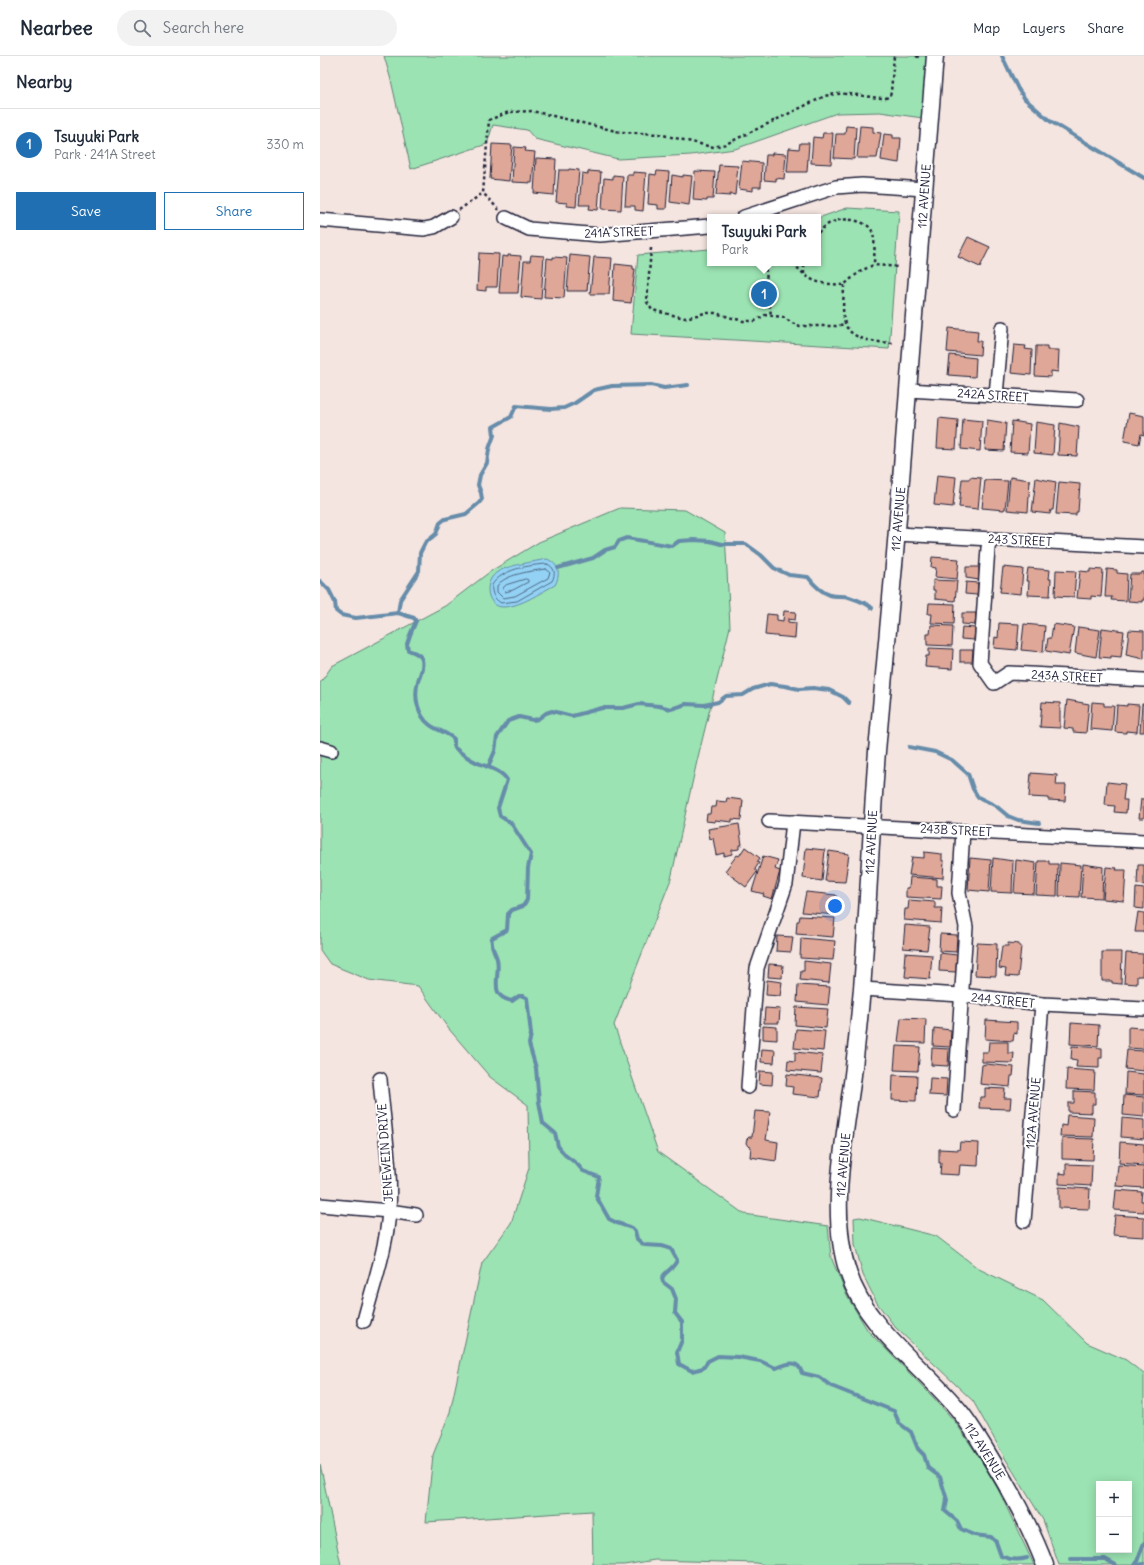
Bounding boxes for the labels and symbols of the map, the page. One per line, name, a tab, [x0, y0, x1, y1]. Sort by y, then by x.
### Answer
street label: 112 AVENUE	[914, 163, 934, 229]
street label: 241A STREET	[584, 223, 654, 241]
pin: 1	[751, 279, 777, 309]
street label: 242A STREET	[957, 385, 1029, 405]
street label: 112 AVENUE	[888, 486, 908, 552]
street label: 243 STREET	[988, 531, 1052, 549]
street label: 243A STREET	[1031, 667, 1103, 685]
street label: 112 AVENUE	[862, 809, 880, 875]
street label: 243B STREET	[920, 821, 992, 839]
your location	[825, 896, 845, 916]
street label: 244 STREET	[970, 989, 1036, 1011]
street label: 112A AVENUE	[1022, 1076, 1044, 1150]
street label: JENEWEIN DRIVE	[374, 1103, 396, 1203]
street label: 112 AVENUE	[833, 1132, 853, 1198]
street label: 112 AVENUE	[962, 1420, 1008, 1482]

